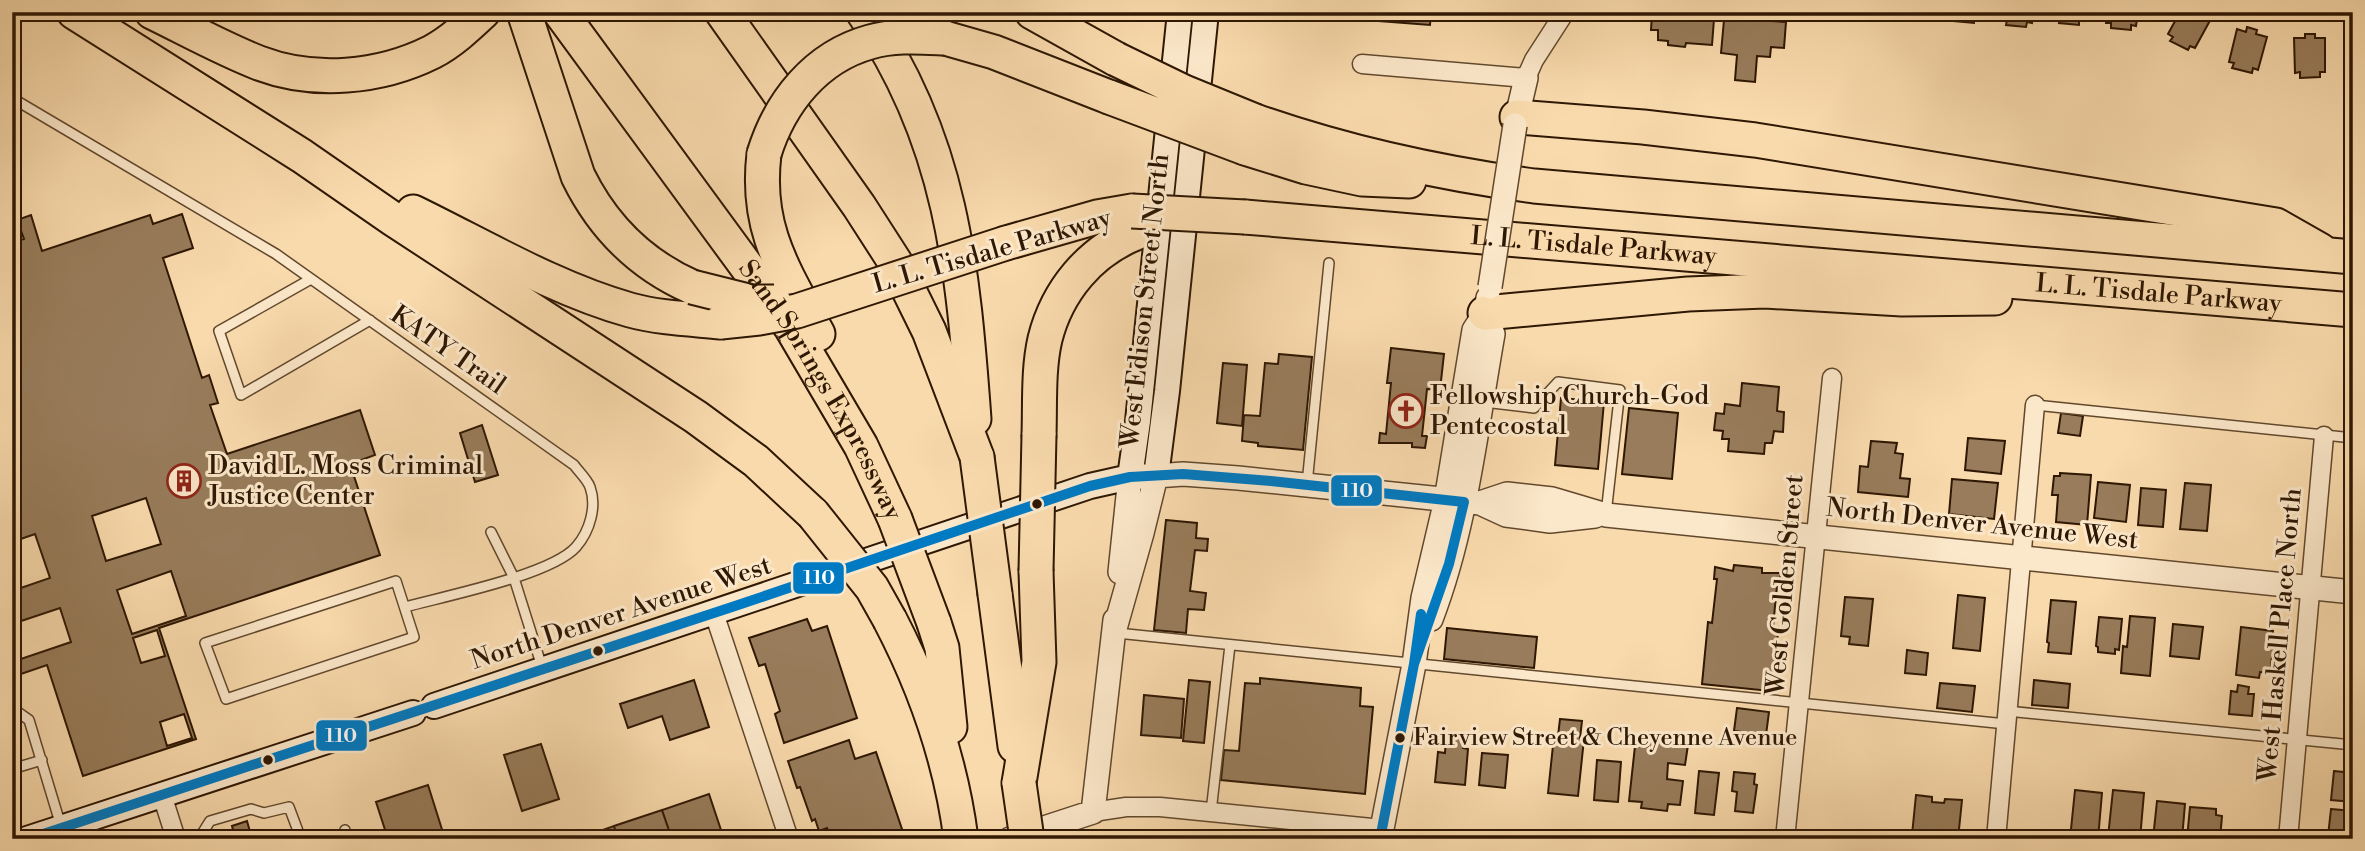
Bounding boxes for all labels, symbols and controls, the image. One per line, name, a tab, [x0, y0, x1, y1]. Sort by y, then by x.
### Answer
street label: West Edison Street North	[1114, 152, 1176, 451]
street label: L. L. Tisdale Parkway	[869, 202, 1115, 300]
street label: L. L. Tisdale Parkway	[1469, 220, 1718, 273]
street label: Sand Springs Expressway	[731, 254, 909, 525]
street label: L. L. Tisdale Parkway	[2034, 267, 2284, 320]
street label: KATY Trail	[384, 299, 512, 402]
place label: Fellowship Church-God Pentecostal	[1430, 380, 1709, 442]
church icon: Fellowship Church-God Pentecostal	[1387, 392, 1425, 430]
place label: David L. Moss Criminal Justice Center	[207, 450, 483, 512]
building icon: David L. Moss Criminal Justice Center	[165, 462, 203, 500]
street label: West Golden Street	[1759, 473, 1811, 698]
line badge: 110	[1330, 474, 1383, 507]
text: 110	[1341, 479, 1373, 503]
street label: West Haskell Place North	[2251, 487, 2309, 784]
street label: North Denver Avenue West	[1824, 492, 2140, 556]
unlabelled marker	[1030, 497, 1044, 511]
street label: North Denver Avenue West	[467, 549, 775, 677]
line badge: 110	[792, 561, 845, 595]
text: 110	[803, 566, 835, 590]
unlabelled marker	[591, 644, 605, 658]
line badge: 110	[315, 719, 368, 752]
place label: Fairview Street & Cheyenne Avenue	[1413, 723, 1797, 753]
text: 110	[325, 724, 357, 748]
marker: Fairview Street & Cheyenne Avenue	[1393, 731, 1407, 745]
unlabelled marker	[261, 753, 275, 767]

